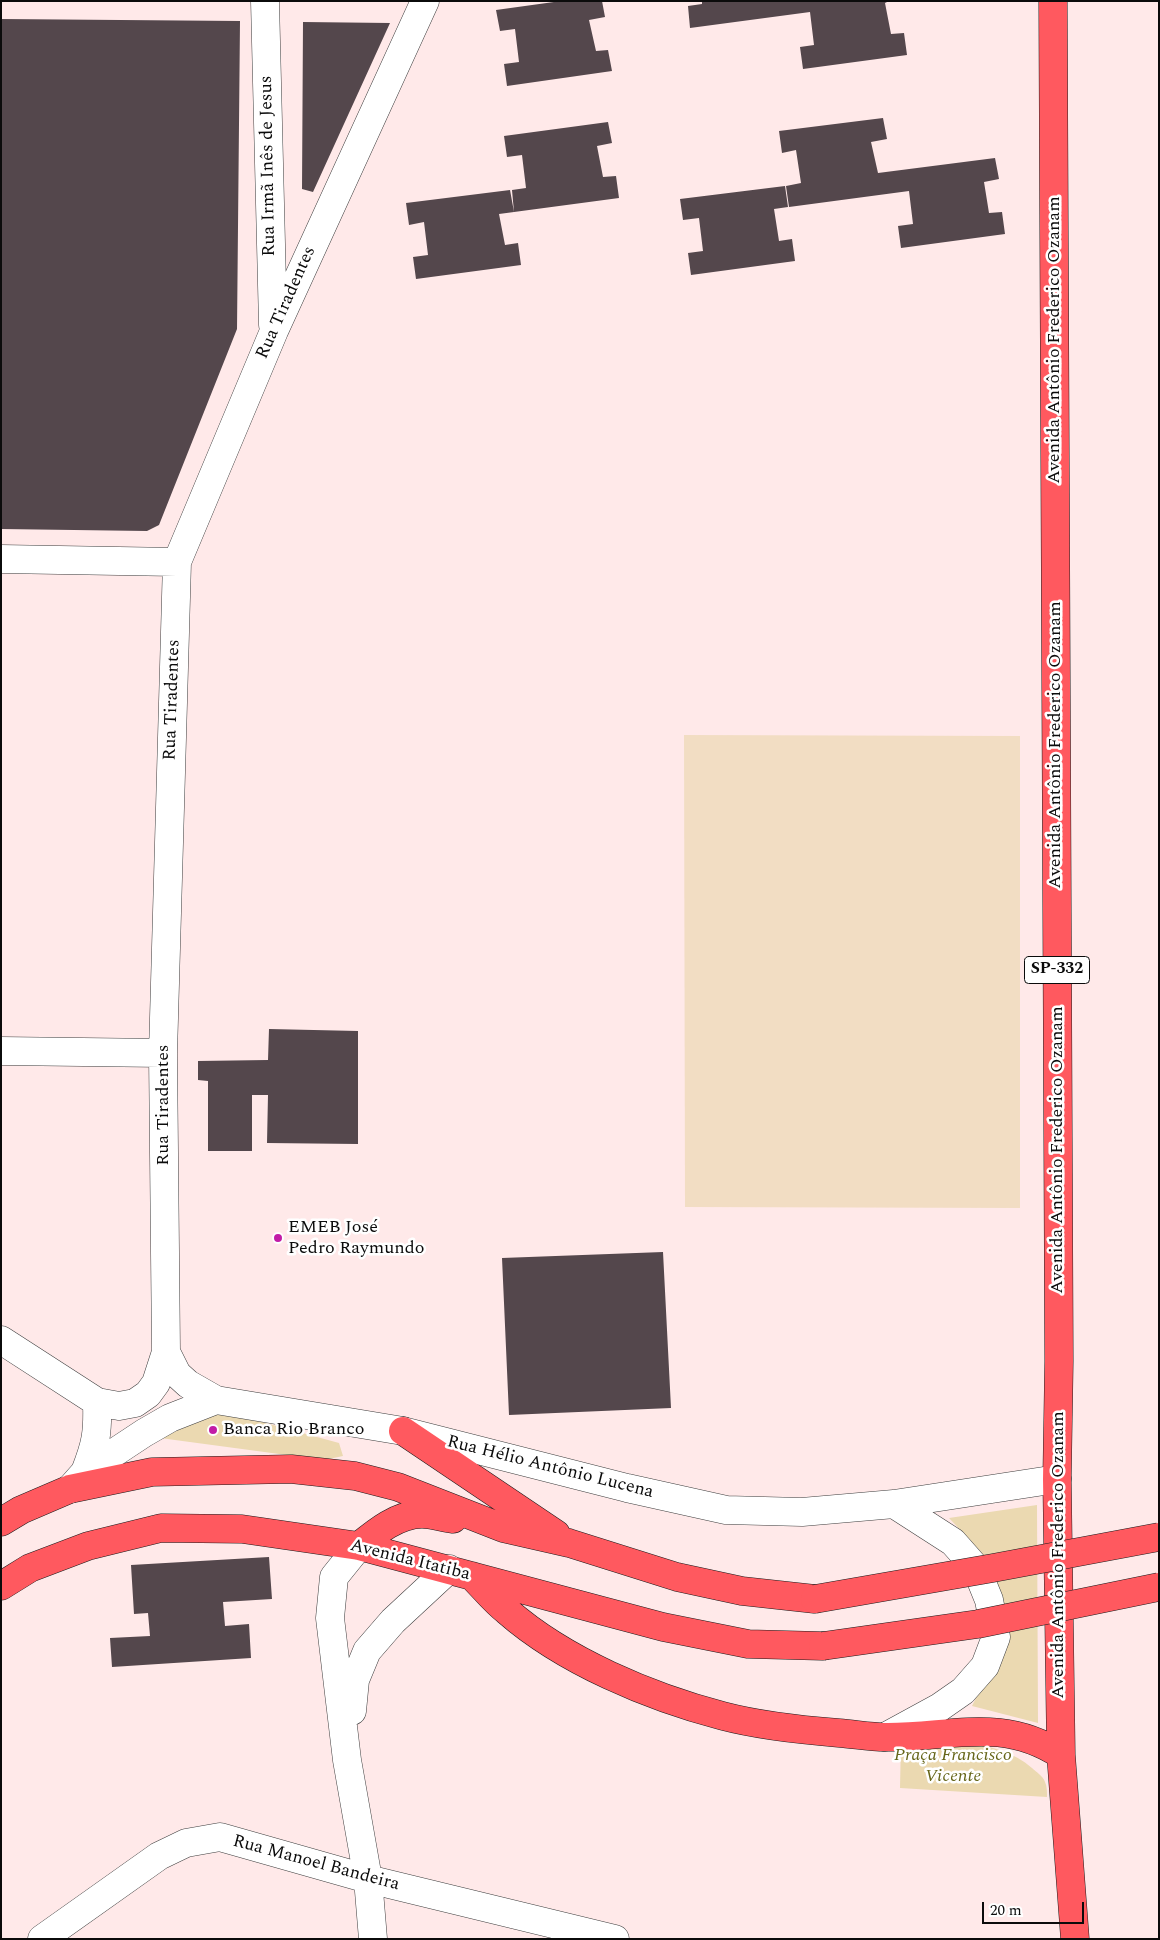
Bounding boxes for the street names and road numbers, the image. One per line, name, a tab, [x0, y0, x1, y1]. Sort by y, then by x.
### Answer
street label: Rua Irmã Inês de Jesus	[257, 75, 281, 257]
street label: Avenida Antônio Frederico Ozanam	[1044, 196, 1066, 484]
street label: Rua Tiradentes	[252, 243, 322, 363]
street label: Avenida Antônio Frederico Ozanam	[1045, 601, 1067, 889]
street label: Rua Tiradentes	[160, 639, 186, 761]
road number: SP-332	[1024, 956, 1090, 984]
street label: Avenida Antônio Frederico Ozanam	[1047, 1006, 1069, 1294]
street label: Rua Tiradentes	[153, 1044, 175, 1166]
street label: Avenida Antônio Frederico Ozanam	[1048, 1411, 1070, 1699]
street label: Rua Hélio Antônio Lucena	[445, 1432, 655, 1504]
street label: Avenida Itatiba	[348, 1536, 472, 1586]
street label: Rua Manoel Bandeira	[230, 1831, 402, 1897]

